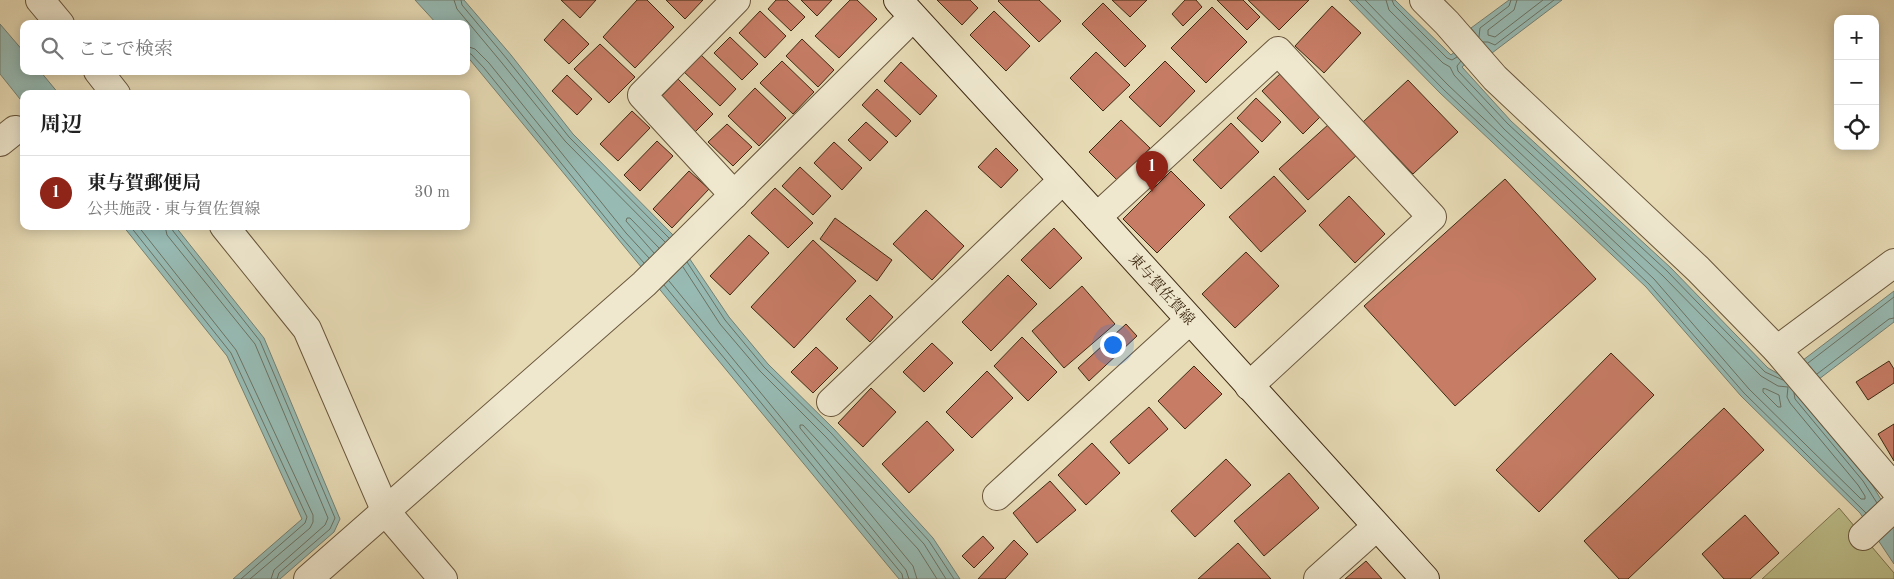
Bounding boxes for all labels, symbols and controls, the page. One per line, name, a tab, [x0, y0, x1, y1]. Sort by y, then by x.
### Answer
map controls	[1834, 15, 1879, 150]
button: +	[1834, 15, 1879, 60]
search box	[20, 20, 470, 75]
icon: search	[38, 34, 66, 62]
text: ここで検索	[78, 41, 173, 60]
button: −	[1834, 60, 1879, 105]
button: locate	[1834, 105, 1879, 150]
text: 周辺	[40, 115, 82, 136]
pin: 1	[1136, 151, 1168, 192]
text: 東与賀郵便局	[87, 175, 201, 194]
text: 1	[51, 185, 61, 201]
text: 30 m	[414, 185, 450, 201]
text: 公共施設 · 東与賀佐賀線	[87, 202, 260, 218]
street label: 東与賀佐賀線	[1125, 250, 1198, 328]
your location	[1100, 332, 1126, 358]

